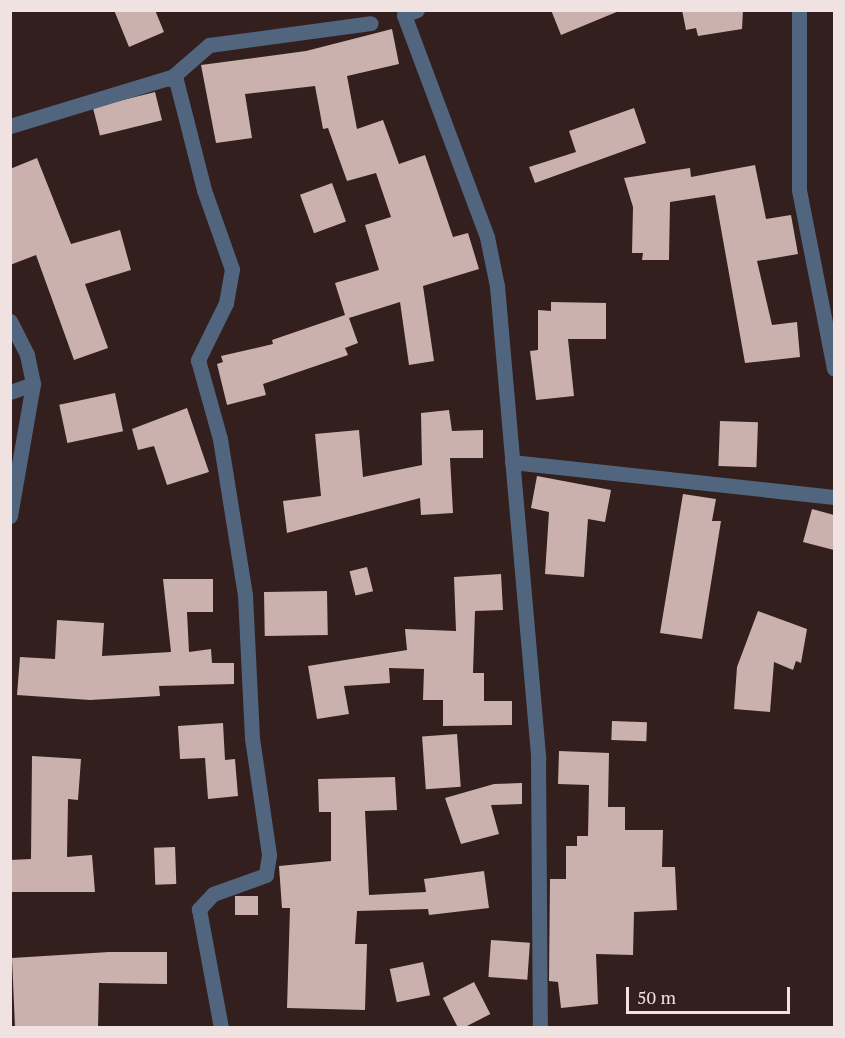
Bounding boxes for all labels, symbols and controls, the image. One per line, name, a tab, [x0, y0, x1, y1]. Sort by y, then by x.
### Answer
scale bar	[629, 975, 792, 1013]
text: 50 m	[637, 985, 676, 1009]

